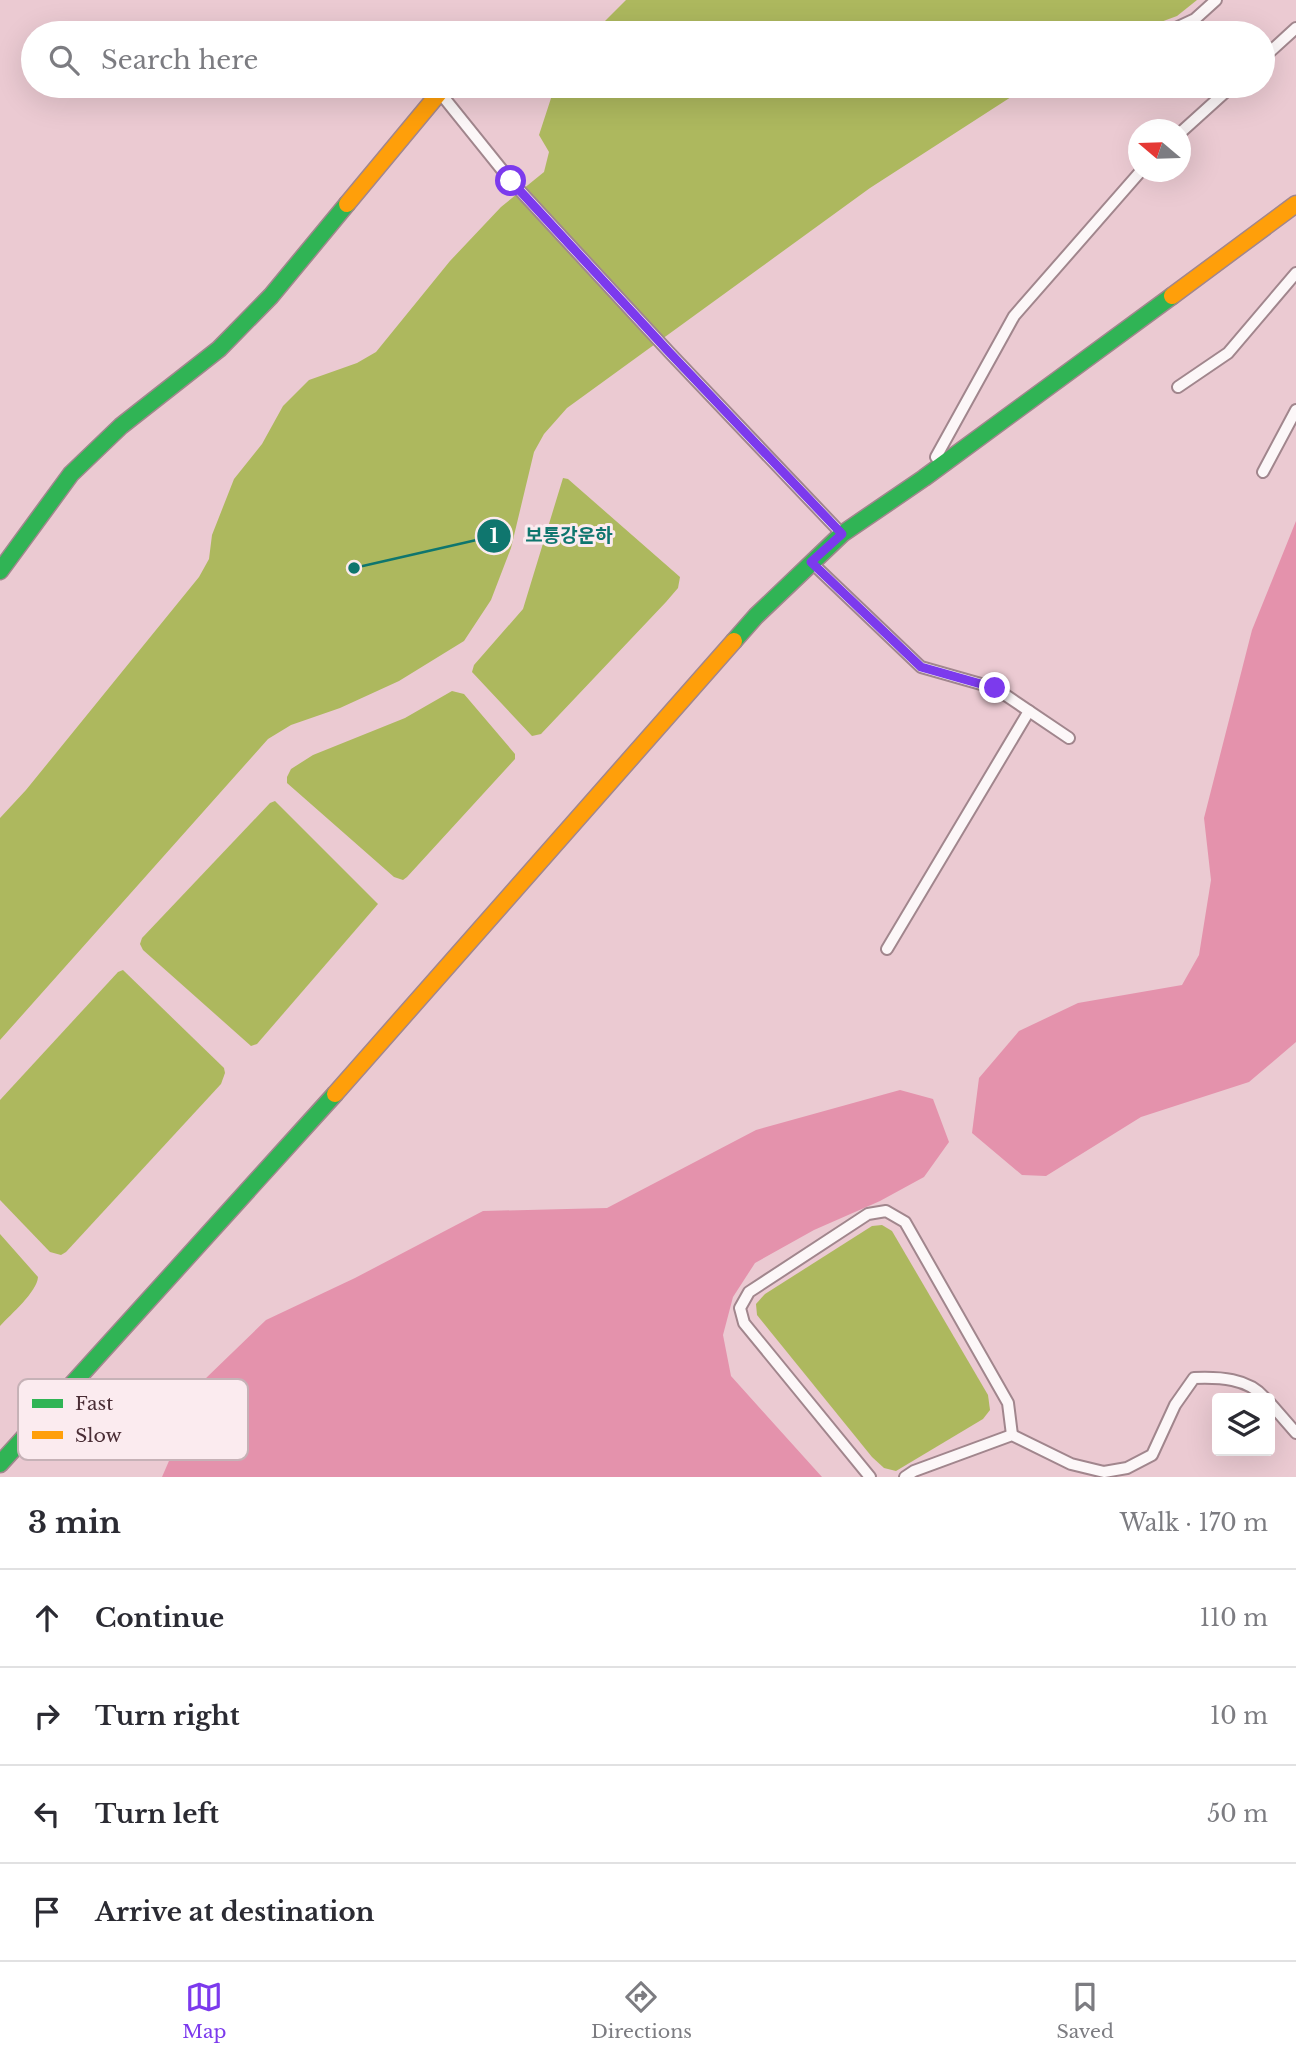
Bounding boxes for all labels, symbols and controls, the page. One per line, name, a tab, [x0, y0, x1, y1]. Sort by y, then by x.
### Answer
search box	[21, 21, 1275, 98]
icon: search	[45, 41, 83, 79]
text: Search here	[101, 44, 258, 76]
north arrow	[1128, 119, 1191, 182]
route start	[495, 165, 526, 196]
callout: 보통강운하	[477, 516, 627, 556]
text: 1	[489, 523, 499, 549]
text: 보통강운하	[525, 524, 613, 547]
route end	[979, 672, 1010, 703]
legend	[18, 1379, 248, 1460]
text: Fast	[75, 1392, 114, 1415]
map controls	[1212, 1393, 1275, 1456]
button: layers	[1212, 1393, 1275, 1456]
text: Slow	[75, 1424, 122, 1447]
text: 3 min	[28, 1504, 121, 1541]
text: Walk · 170 m	[1120, 1509, 1268, 1537]
icon: ahead	[28, 1599, 66, 1637]
text: Continue	[95, 1602, 224, 1634]
text: 110 m	[1200, 1604, 1268, 1632]
icon: right	[28, 1697, 66, 1735]
text: Turn right	[95, 1700, 240, 1732]
text: 10 m	[1210, 1702, 1268, 1730]
icon: left	[28, 1795, 66, 1833]
text: Turn left	[95, 1798, 219, 1830]
text: 50 m	[1207, 1800, 1268, 1828]
icon: arrive	[28, 1893, 66, 1931]
text: Arrive at destination	[95, 1896, 375, 1928]
tab: Map	[182, 1978, 226, 2043]
tab: Directions	[591, 1978, 692, 2043]
tab: Saved	[1056, 1978, 1114, 2043]

